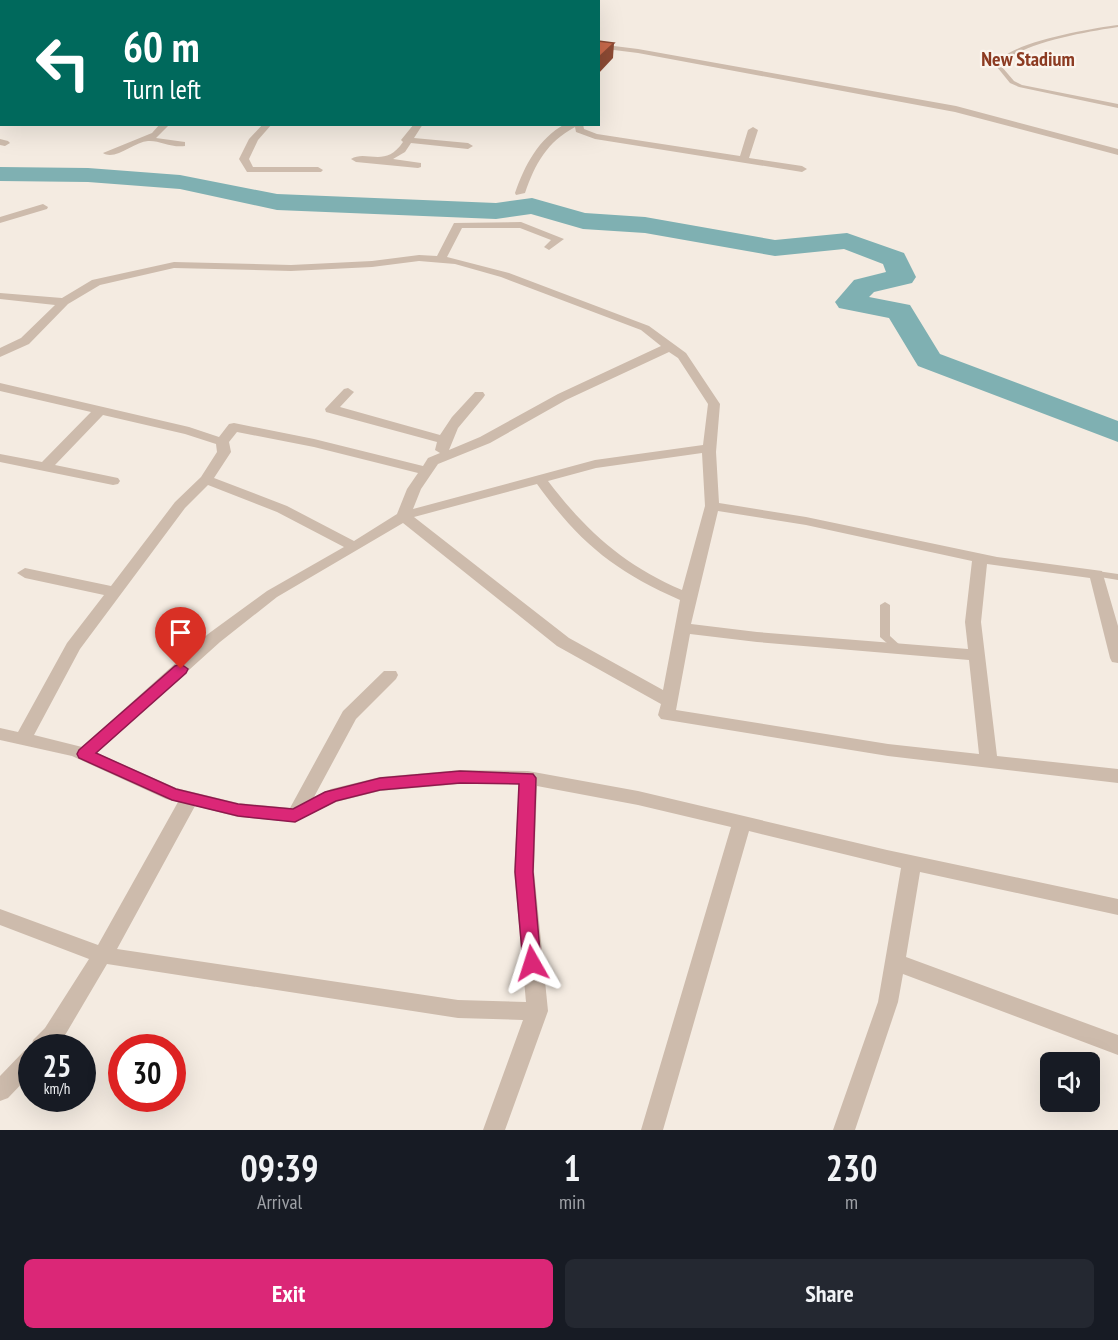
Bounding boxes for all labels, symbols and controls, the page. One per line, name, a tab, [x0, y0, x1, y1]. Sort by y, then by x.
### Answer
text: 60 m	[123, 19, 200, 74]
icon: left	[24, 24, 102, 102]
district label: New Stadium	[981, 46, 1075, 72]
text: Turn left	[123, 72, 201, 106]
pin	[155, 607, 206, 669]
icon: arrive	[164, 616, 197, 649]
position arrow	[500, 931, 564, 995]
speed limit sign: 30	[108, 1034, 186, 1112]
text: 25	[43, 1046, 71, 1085]
map controls	[1040, 1052, 1100, 1112]
button: sound	[1040, 1052, 1100, 1112]
text: km/h	[44, 1079, 70, 1098]
text: 09:39	[241, 1144, 318, 1191]
text: 1	[563, 1144, 581, 1191]
text: 230	[826, 1144, 877, 1191]
text: Arrival	[257, 1189, 302, 1215]
text: min	[559, 1189, 585, 1215]
text: m	[845, 1189, 858, 1215]
button: Exit	[24, 1259, 553, 1328]
button: Share	[565, 1259, 1094, 1328]

